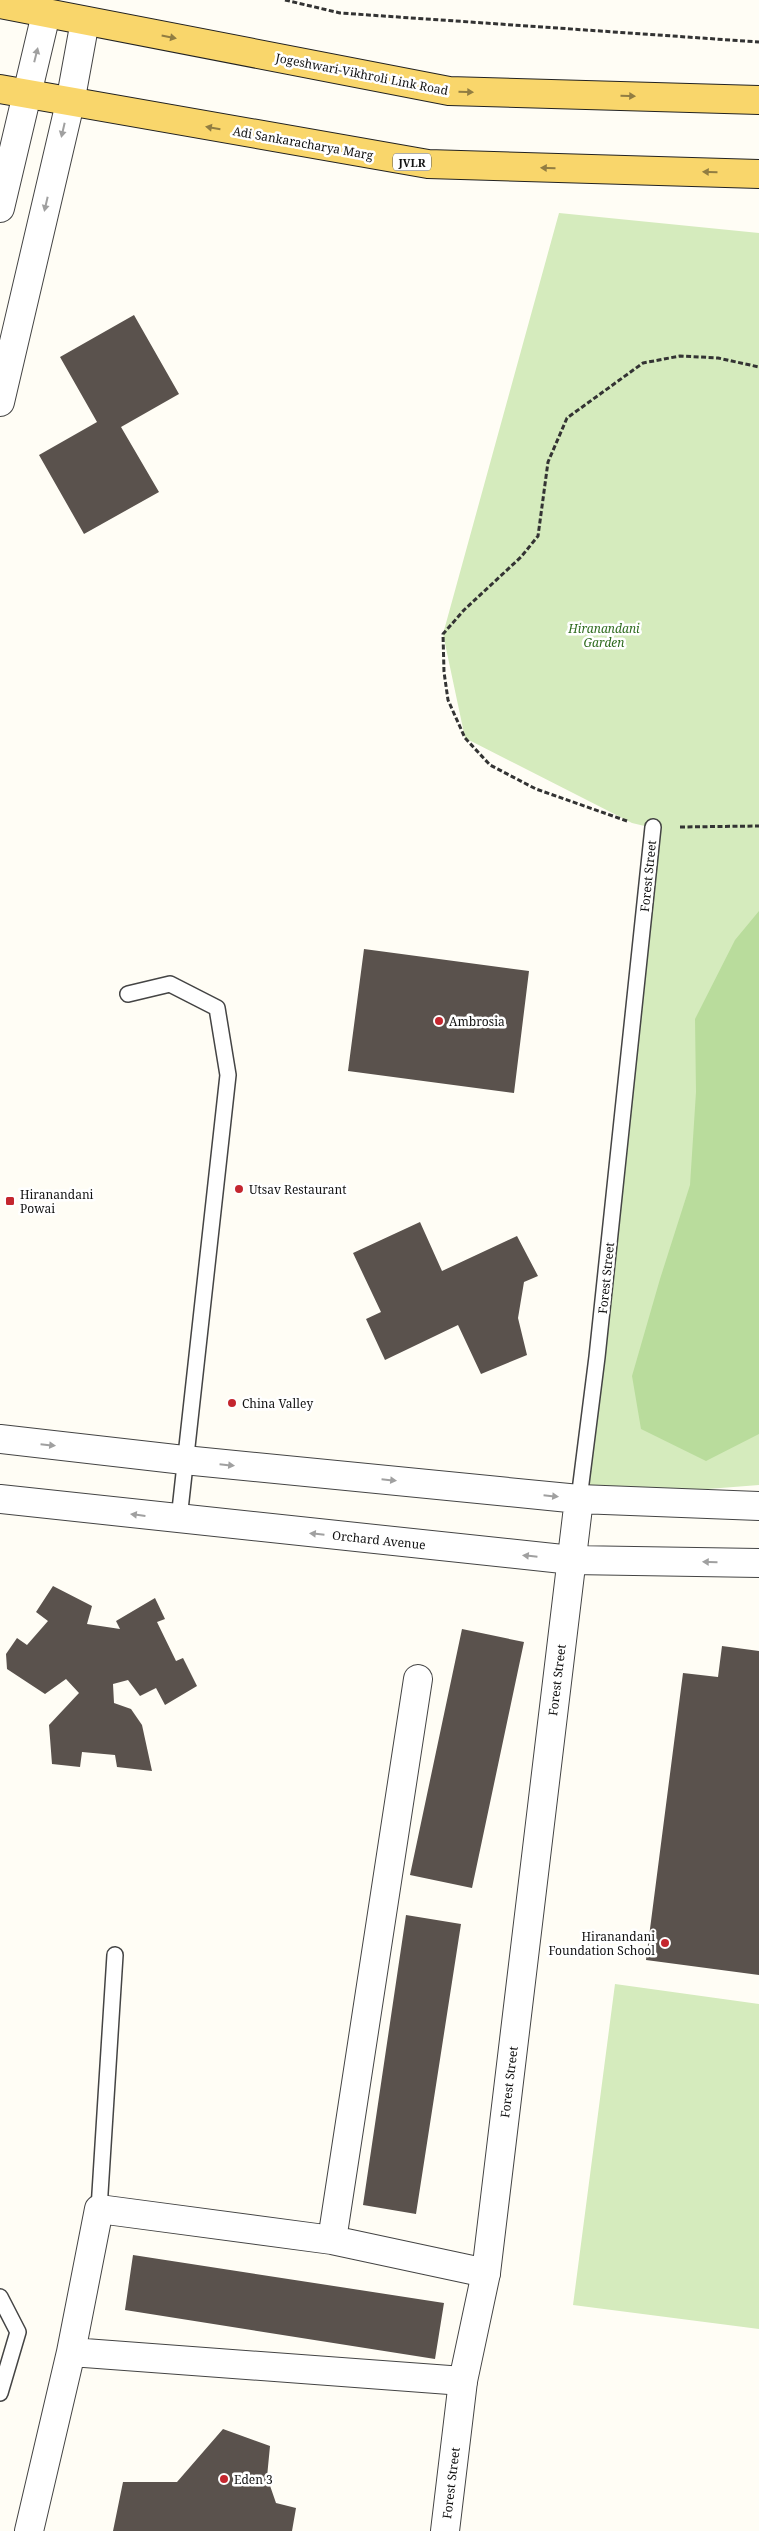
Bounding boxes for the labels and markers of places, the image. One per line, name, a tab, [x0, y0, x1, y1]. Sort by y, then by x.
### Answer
place label: Ambrosia	[449, 1013, 505, 1030]
marker: Ambrosia	[433, 1015, 445, 1027]
place label: Utsav Restaurant	[249, 1181, 347, 1198]
marker: Utsav Restaurant	[233, 1183, 245, 1195]
place label: Hiranandani Powai	[20, 1186, 94, 1217]
marker: Hiranandani Powai	[4, 1195, 16, 1207]
place label: China Valley	[242, 1395, 313, 1412]
marker: China Valley	[226, 1397, 238, 1409]
place label: Hiranandani Foundation School	[549, 1928, 655, 1959]
marker: Hiranandani Foundation School	[659, 1937, 671, 1949]
place label: Eden 3	[234, 2471, 273, 2488]
marker: Eden 3	[218, 2473, 230, 2485]

